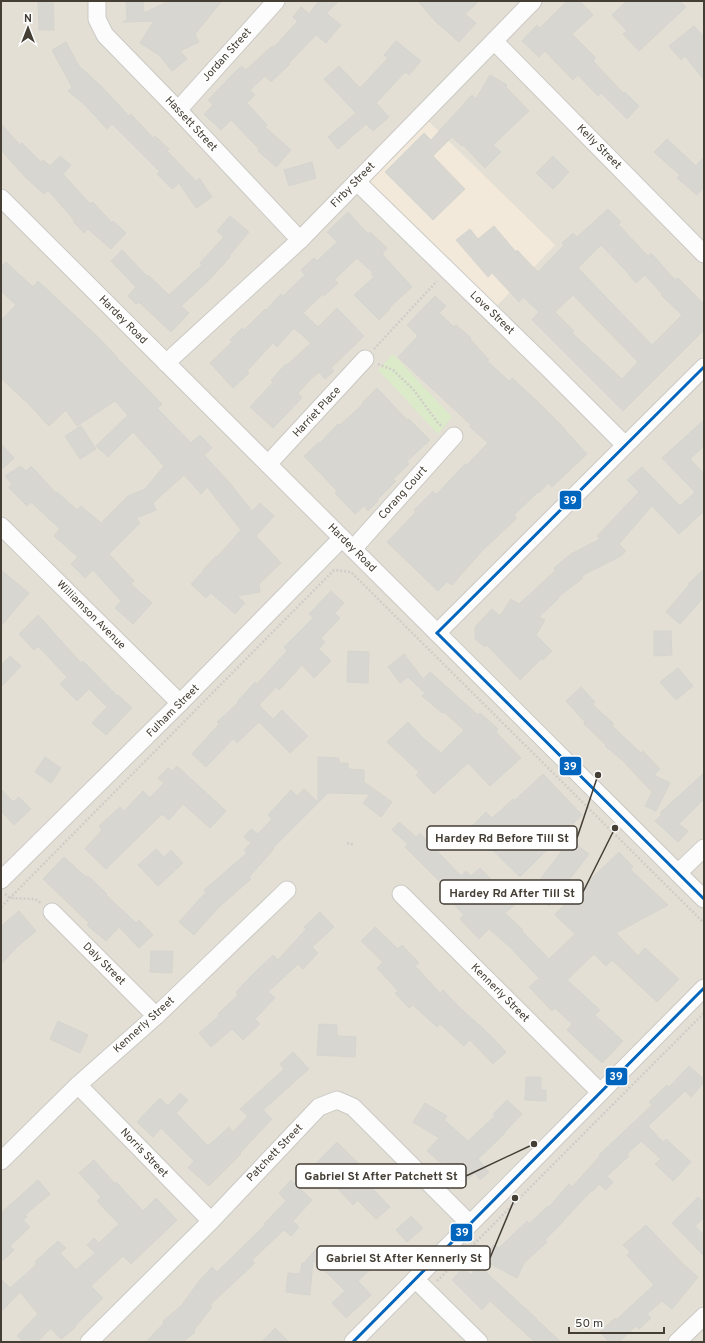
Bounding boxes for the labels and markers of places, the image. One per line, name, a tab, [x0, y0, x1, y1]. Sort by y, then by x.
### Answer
callout: Hardey Rd Before Till St	[427, 826, 577, 850]
callout: Hardey Rd After Till St	[440, 880, 583, 904]
callout: Gabriel St After Patchett St	[296, 1164, 466, 1188]
callout: Gabriel St After Kennerly St	[317, 1246, 490, 1270]

